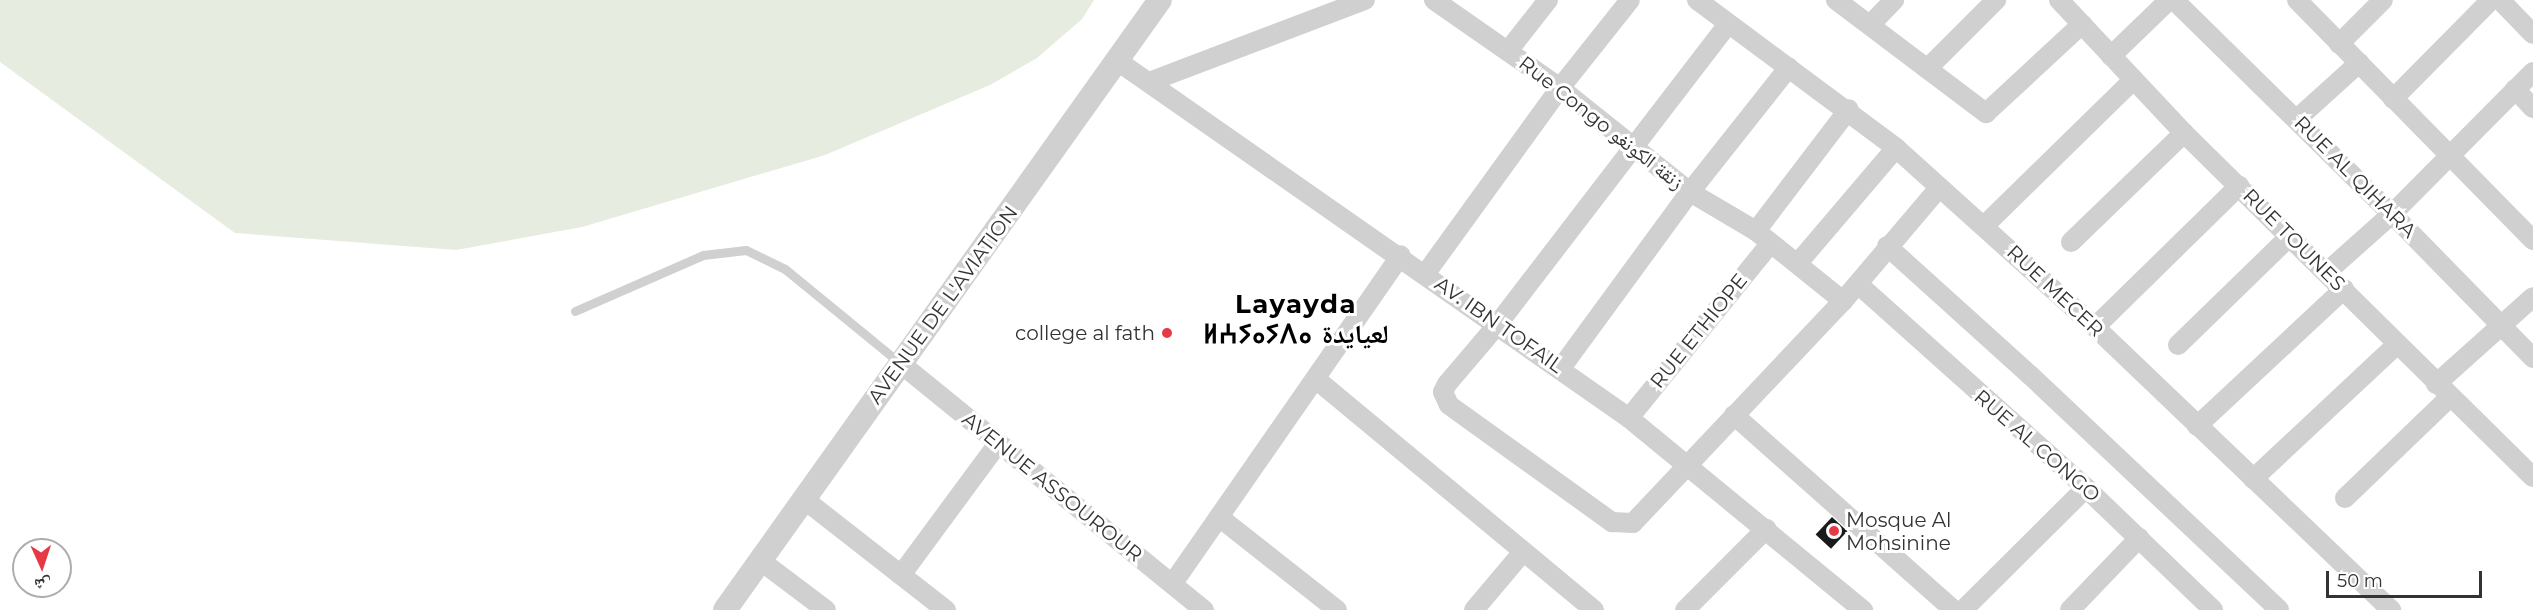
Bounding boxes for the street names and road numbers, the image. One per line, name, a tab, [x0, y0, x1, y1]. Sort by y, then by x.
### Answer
street label: Rue Congo زنقة الكونغو	[1514, 51, 1688, 195]
street label: RUE AL QIHARA	[2289, 111, 2421, 243]
street label: RUE TOUNES	[2238, 184, 2350, 296]
street label: AVENUE DE L'AVIATION	[863, 201, 1023, 409]
street label: RUE MECER	[2002, 240, 2108, 342]
street label: RUE ETHIOPE	[1645, 269, 1753, 393]
street label: AV. IBN TOFAIL	[1430, 272, 1568, 378]
street label: RUE AL CONGO	[1969, 385, 2105, 507]
street label: AVENUE ASSOUROUR	[957, 407, 1147, 567]

